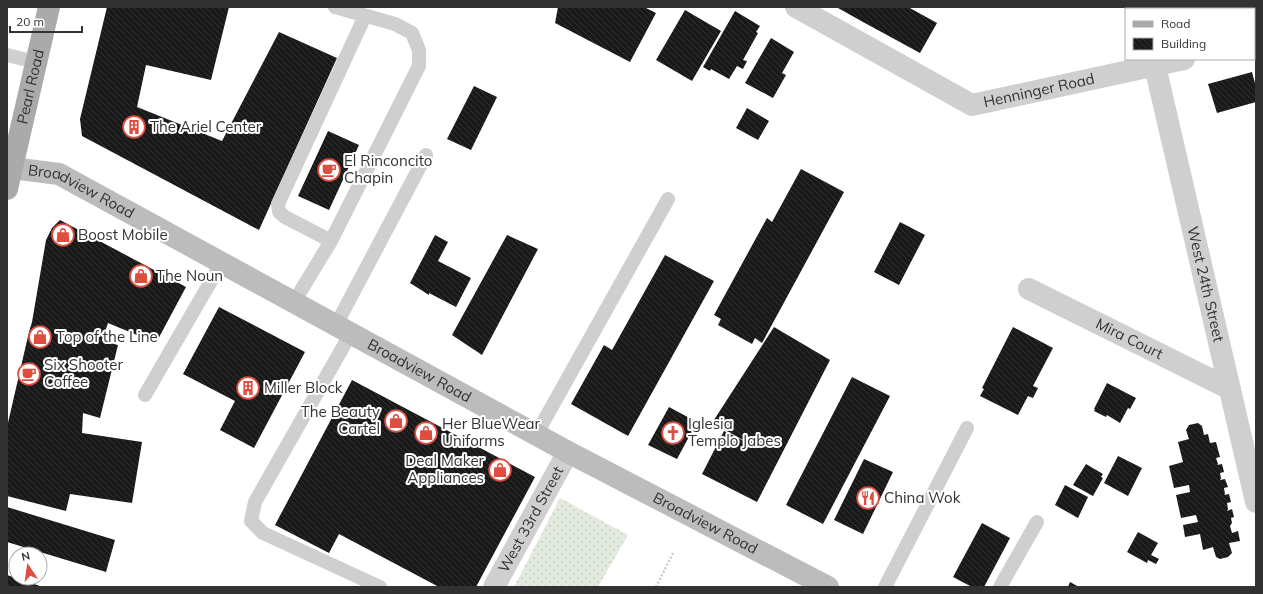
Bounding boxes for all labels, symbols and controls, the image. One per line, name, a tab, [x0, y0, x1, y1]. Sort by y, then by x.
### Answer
scale bar	[10, 8, 82, 34]
legend	[1125, 8, 1255, 60]
text: 20 m	[16, 14, 44, 29]
text: Road	[1161, 16, 1190, 31]
text: Building	[1161, 36, 1206, 51]
street label: Pearl Road	[12, 47, 48, 126]
street label: Henninger Road	[982, 69, 1096, 111]
building icon: The Ariel Center	[121, 114, 147, 140]
place label: The Ariel Center	[150, 117, 262, 136]
place label: El Rinconcito Chapin	[344, 151, 432, 187]
cafe icon: El Rinconcito Chapin	[316, 157, 342, 183]
street label: Broadview Road	[27, 160, 138, 222]
shop icon: Boost Mobile	[50, 222, 76, 248]
street label: West 24th Street	[1183, 224, 1229, 344]
place label: Boost Mobile	[78, 225, 168, 244]
shop icon: The Noun	[128, 263, 154, 289]
place label: The Noun	[156, 266, 223, 285]
street label: Mira Court	[1093, 314, 1166, 363]
shop icon: Top of the Line	[27, 324, 53, 350]
place label: Top of the Line	[56, 327, 158, 346]
street label: Broadview Road	[364, 334, 475, 406]
place label: Six Shooter Coffee	[44, 355, 123, 391]
cafe icon: Six Shooter Coffee	[16, 361, 42, 387]
building icon: Miller Block	[235, 375, 261, 401]
place label: Miller Block	[264, 378, 343, 397]
place label: The Beauty Cartel	[301, 402, 380, 438]
shop icon: The Beauty Cartel	[383, 408, 409, 434]
place label: Her BlueWear Uniforms	[442, 414, 541, 450]
place label: Iglesia Templo Jabes	[688, 414, 781, 450]
shop icon: Her BlueWear Uniforms	[413, 420, 439, 446]
church icon: Iglesia Templo Jabes	[660, 420, 686, 446]
place label: Deal Maker Appliances	[405, 451, 485, 487]
shop icon: Deal Maker Appliances	[487, 457, 513, 483]
street label: West 33rd Street	[494, 463, 567, 576]
restaurant icon: China Wok	[855, 485, 881, 511]
street label: Broadview Road	[650, 488, 761, 558]
place label: China Wok	[884, 488, 961, 507]
north arrow	[8, 546, 48, 586]
text: N	[20, 549, 31, 564]

